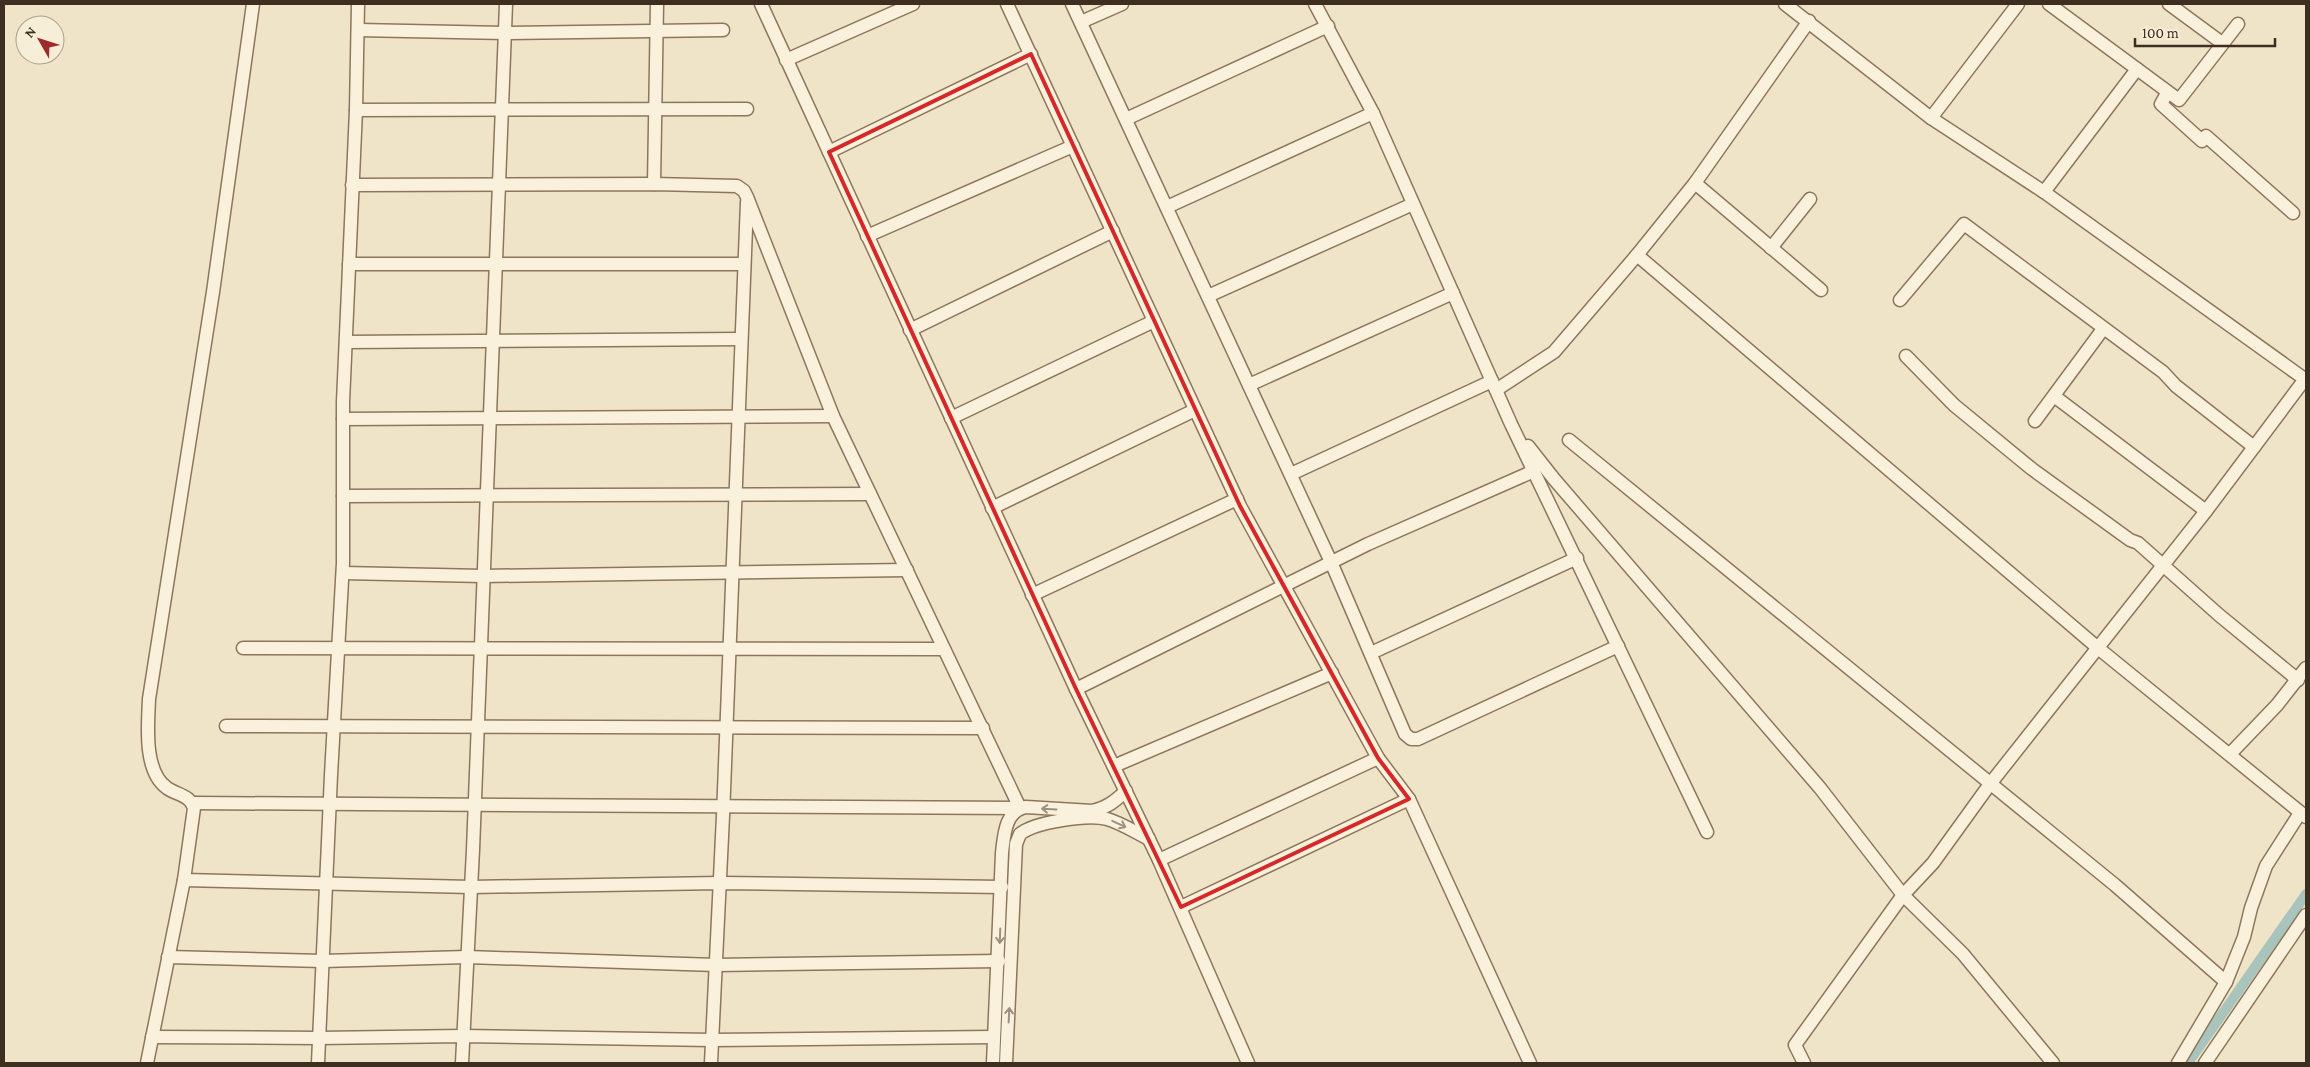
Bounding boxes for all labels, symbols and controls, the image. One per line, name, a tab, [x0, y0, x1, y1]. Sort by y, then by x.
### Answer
north arrow	[15, 15, 65, 65]
scale bar	[2135, 15, 2275, 47]
text: N	[21, 23, 39, 41]
text: 100 m	[2142, 25, 2179, 41]
one-way arrow	[1041, 804, 1057, 813]
one-way arrow	[1111, 820, 1126, 829]
one-way arrow	[995, 928, 1004, 944]
one-way arrow	[1004, 1007, 1013, 1023]

